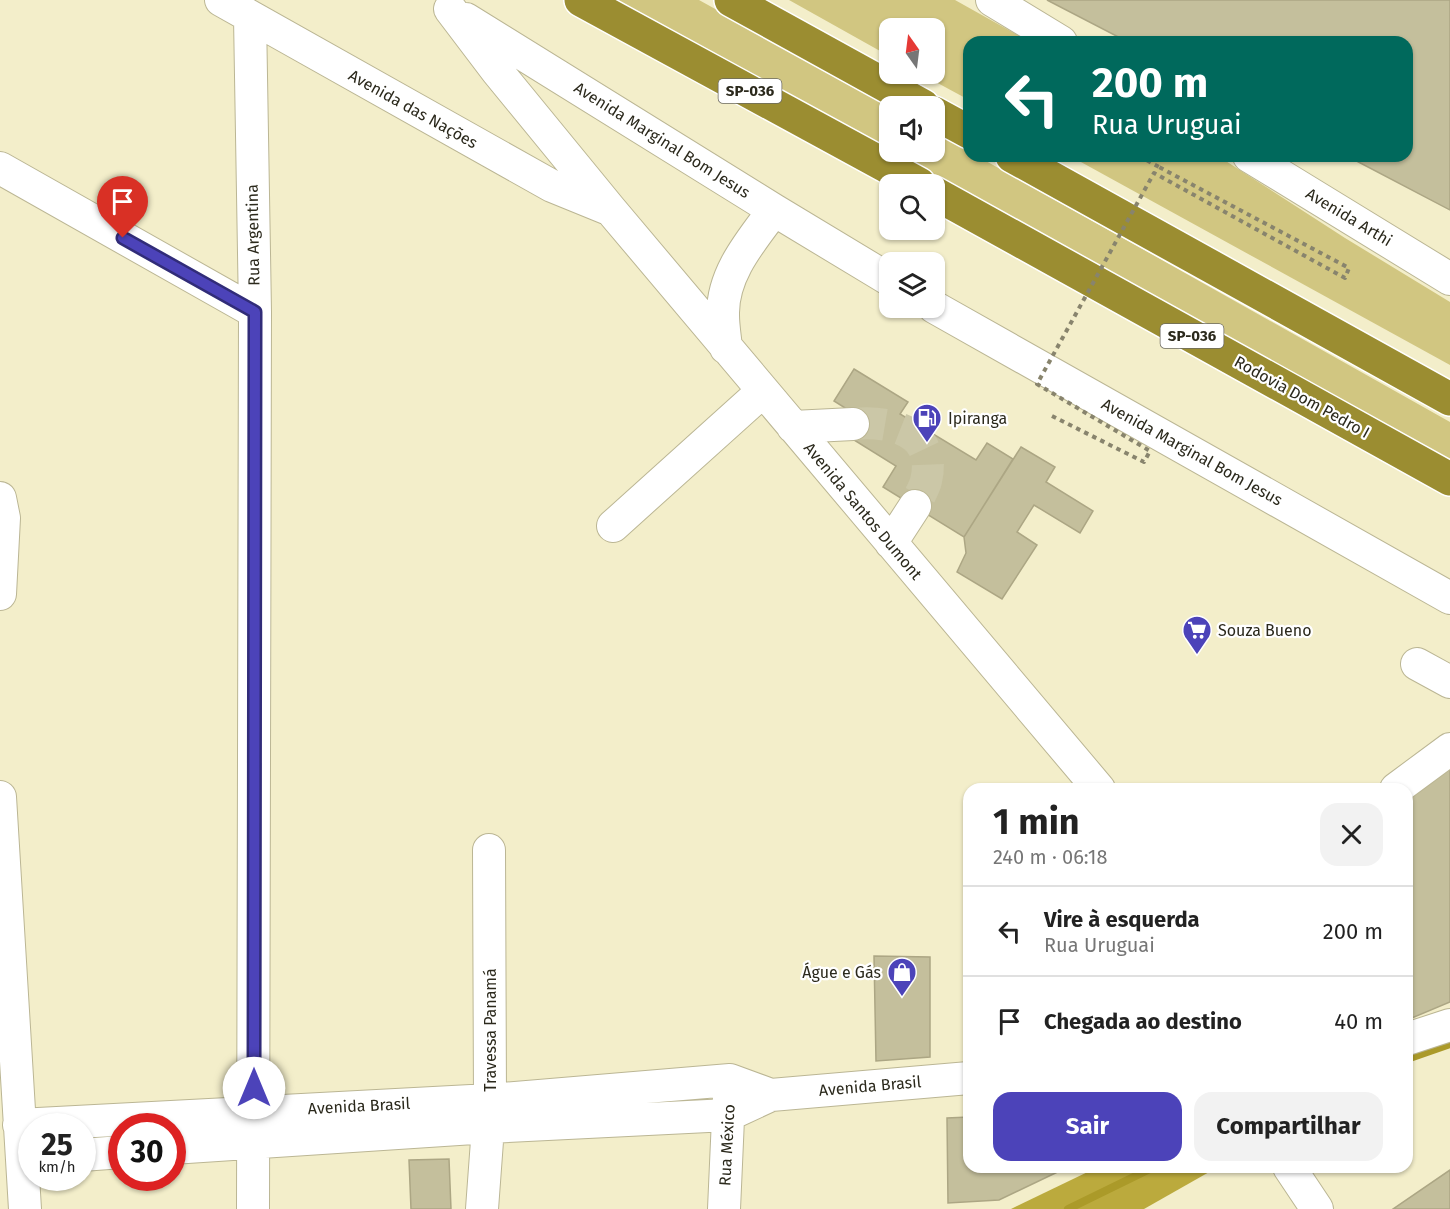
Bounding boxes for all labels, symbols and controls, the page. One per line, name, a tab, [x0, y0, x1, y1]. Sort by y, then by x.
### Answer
north arrow	[879, 18, 945, 84]
map controls	[879, 18, 945, 318]
text: 200 m	[1092, 58, 1208, 108]
icon: left	[993, 60, 1071, 138]
street label: Avenida das Nações	[345, 66, 481, 153]
street label: Avenida Marginal Bom Jesus	[571, 78, 753, 202]
road number: SP-036	[718, 79, 782, 103]
button: sound	[879, 96, 945, 162]
text: Rua Uruguai	[1092, 109, 1242, 141]
button: search	[879, 174, 945, 240]
pin	[97, 176, 148, 238]
street label: Rua Argentina	[243, 184, 263, 286]
street label: Avenida Arthi	[1302, 184, 1396, 250]
icon: arrive	[106, 185, 139, 218]
button: layers	[879, 252, 945, 318]
road number: SP-036	[1160, 324, 1224, 348]
street label: Rodovia Dom Pedro I	[1231, 352, 1373, 442]
street label: Avenida Marginal Bom Jesus	[1098, 394, 1286, 510]
fuel station icon: Ipiranga	[911, 402, 943, 444]
place label: Ipiranga	[948, 409, 1007, 428]
street label: Avenida Santos Dumont	[800, 439, 926, 584]
supermarket icon: Souza Bueno	[1181, 614, 1213, 656]
place label: Souza Bueno	[1218, 621, 1312, 640]
text: 1 min	[993, 800, 1080, 844]
button: close	[1320, 803, 1383, 866]
text: 240 m · 06:18	[993, 845, 1108, 869]
text: Vire à esquerda	[1044, 906, 1200, 933]
icon: left	[993, 915, 1026, 948]
text: 200 m	[1323, 918, 1383, 945]
text: Rua Uruguai	[1044, 933, 1155, 957]
shop icon: Águe e Gás	[886, 956, 918, 998]
place label: Águe e Gás	[802, 962, 881, 982]
street label: Travessa Panamá	[481, 968, 500, 1092]
icon: arrive	[993, 1005, 1026, 1038]
text: Chegada ao destino	[1044, 1008, 1242, 1035]
text: 40 m	[1334, 1008, 1383, 1035]
position arrow	[222, 1056, 286, 1120]
street label: Avenida Brasil	[818, 1072, 922, 1100]
button: Sair	[993, 1092, 1182, 1161]
button: Compartilhar	[1194, 1092, 1383, 1161]
street label: Avenida Brasil	[307, 1094, 411, 1118]
street label: Rua México	[715, 1104, 739, 1186]
speed limit sign: 30	[108, 1113, 186, 1191]
text: 25	[41, 1127, 73, 1163]
text: km/h	[38, 1158, 76, 1176]

